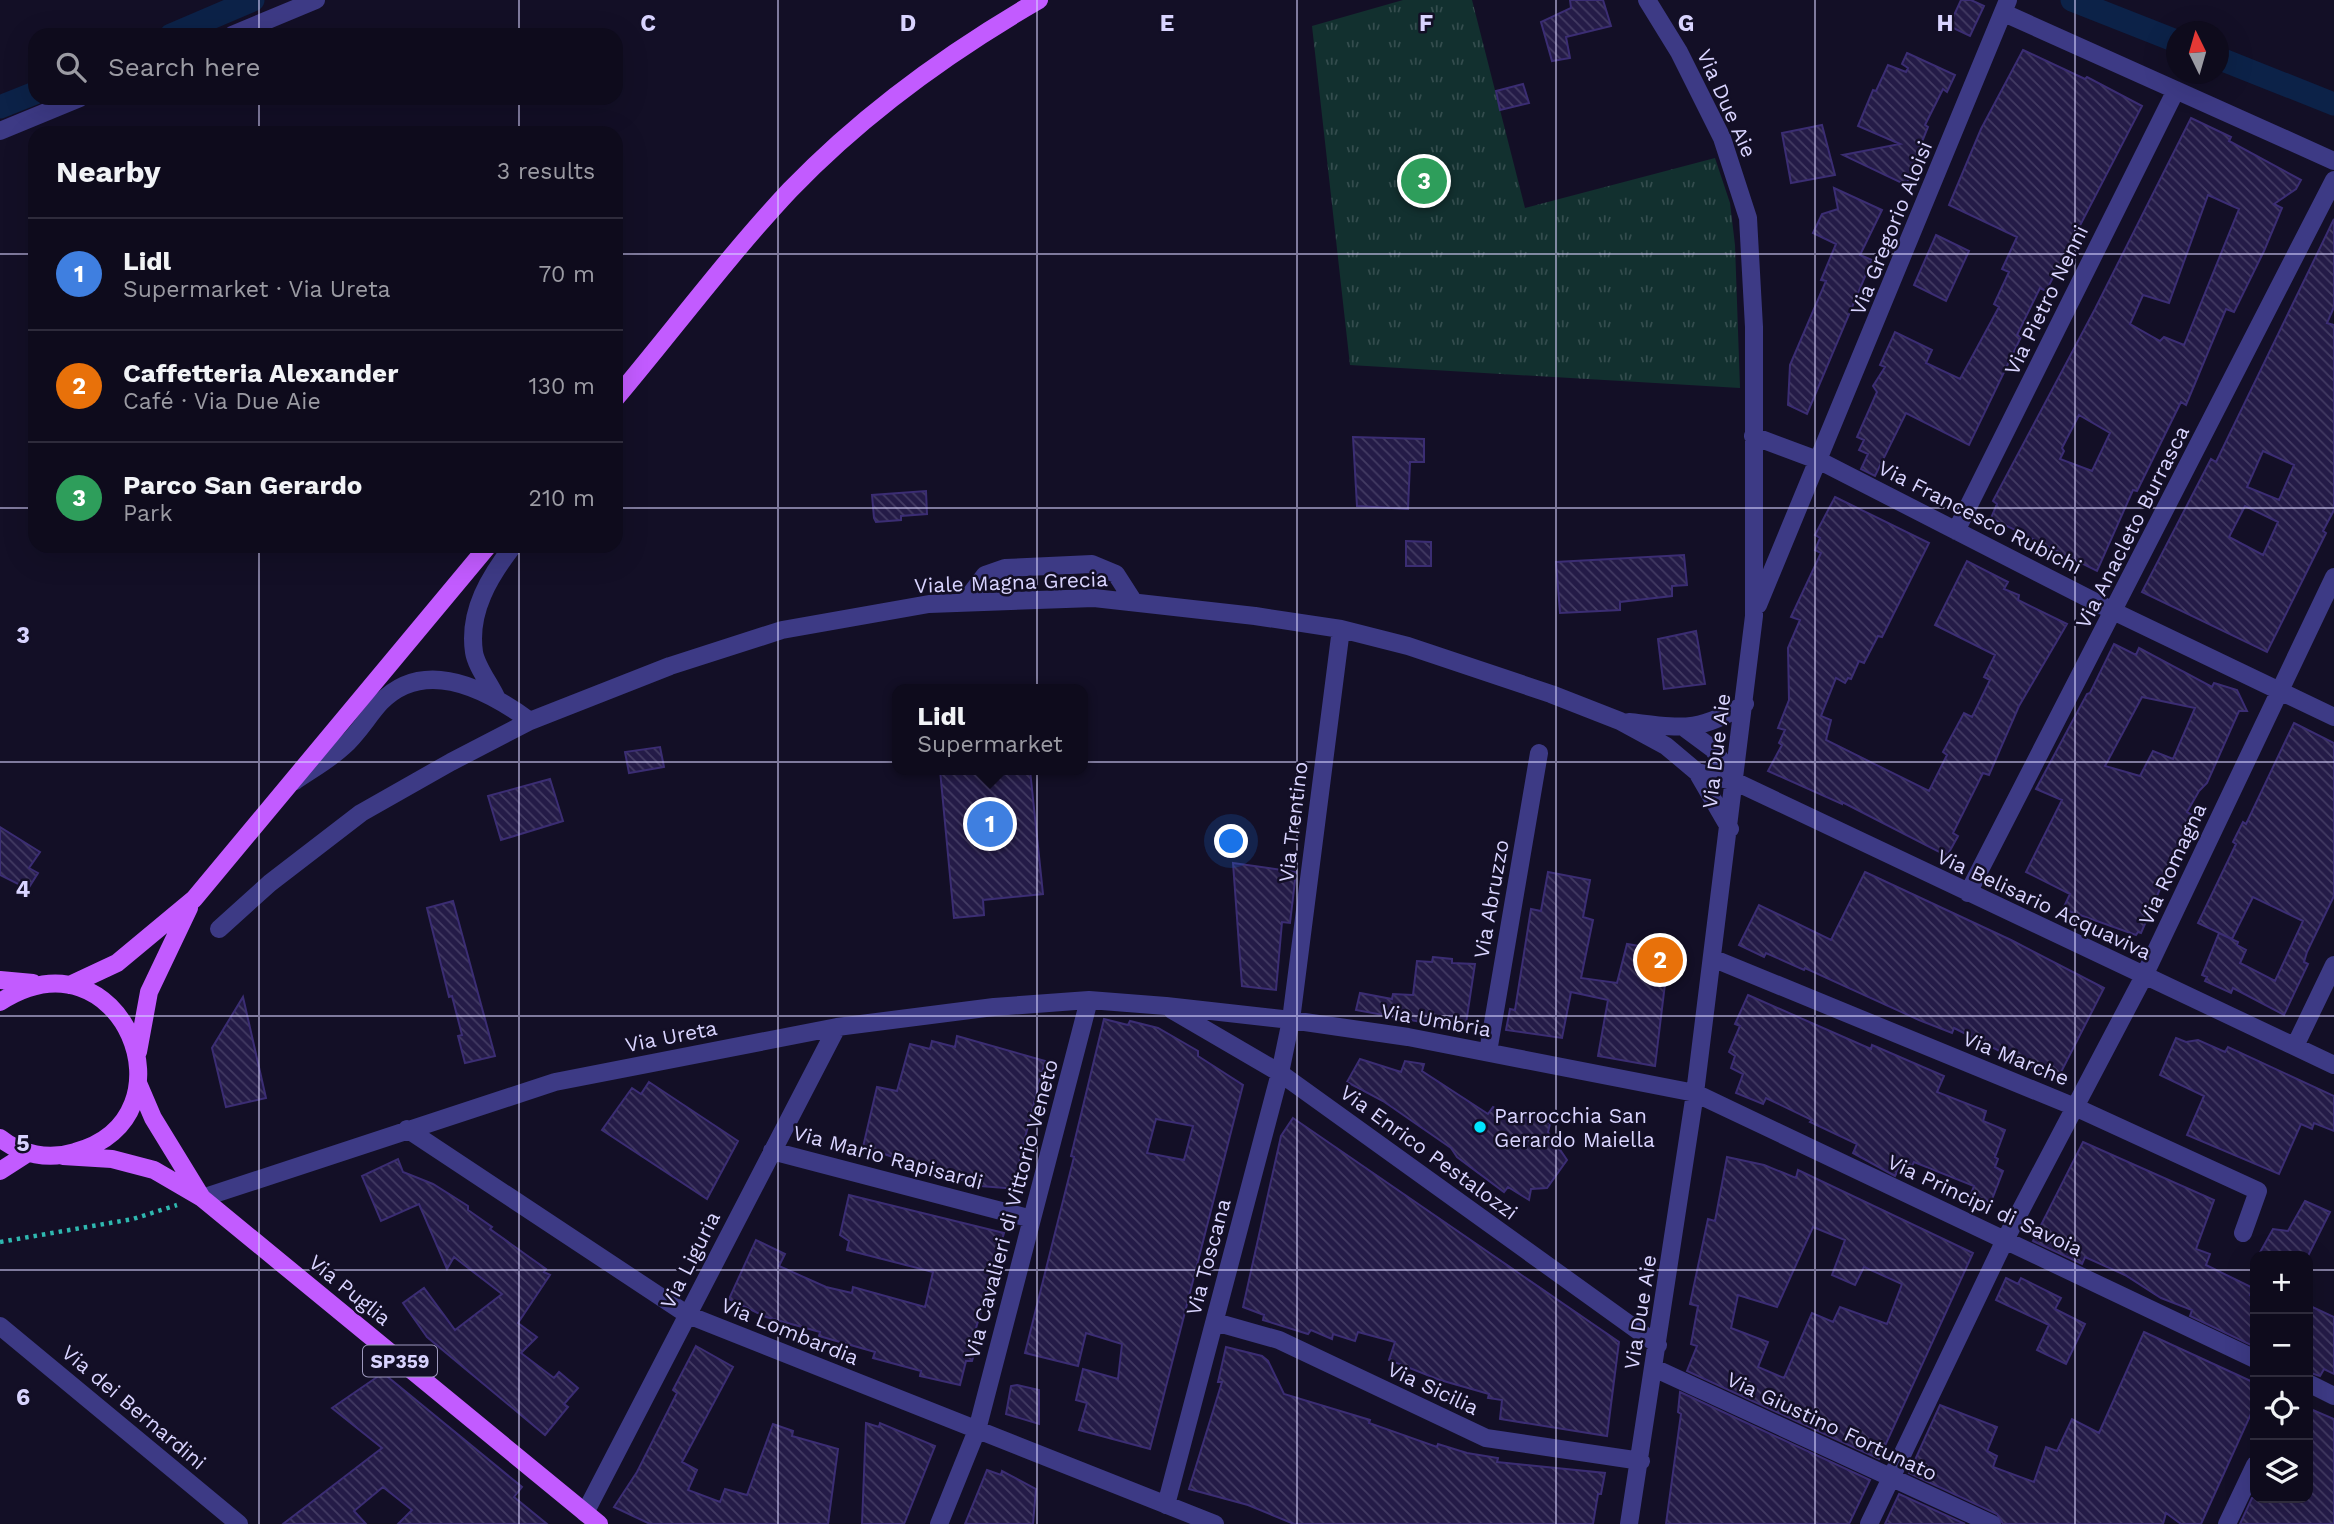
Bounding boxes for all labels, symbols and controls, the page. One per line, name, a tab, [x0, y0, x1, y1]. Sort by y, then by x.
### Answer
text: C	[640, 10, 656, 37]
text: D	[900, 10, 916, 37]
text: E	[1160, 10, 1174, 37]
text: F	[1419, 10, 1433, 37]
text: G	[1678, 10, 1694, 37]
text: H	[1936, 10, 1954, 37]
north arrow	[2166, 21, 2229, 84]
search box	[28, 28, 623, 105]
street label: Via Due Aie	[1692, 45, 1762, 161]
icon: search	[52, 48, 90, 86]
text: Search here	[108, 52, 260, 82]
street label: Via Gregorio Aloisi	[1845, 137, 1937, 319]
text: Nearby	[56, 154, 161, 189]
pin: 3	[1401, 155, 1447, 207]
text: 3 results	[497, 158, 595, 185]
street label: Via Pietro Nenni	[1999, 221, 2093, 379]
text: Lidl	[123, 246, 171, 276]
text: 1	[74, 261, 84, 288]
text: 70 m	[538, 261, 595, 288]
text: Supermarket · Via Ureta	[123, 276, 391, 303]
text: Caffetteria Alexander	[123, 358, 398, 388]
text: 2	[72, 373, 86, 400]
text: 130 m	[529, 373, 595, 400]
text: Café · Via Due Aie	[123, 388, 321, 415]
street label: Via Anacleto Burrasca	[2070, 421, 2194, 633]
street label: Via Francesco Rubichi	[1874, 455, 2086, 579]
text: Parco San Gerardo	[123, 470, 362, 500]
text: 3	[72, 485, 86, 512]
text: 210 m	[529, 485, 595, 512]
text: Park	[123, 500, 172, 527]
street label: Viale Magna Grecia	[914, 566, 1108, 598]
text: 3	[16, 622, 30, 649]
popup	[892, 684, 1088, 775]
street label: Via Due Aie	[1697, 692, 1735, 810]
text: Lidl	[917, 701, 965, 731]
text: Supermarket	[917, 731, 1063, 758]
street label: Via Trentino	[1273, 760, 1313, 884]
pin: 1	[967, 798, 1013, 850]
street label: Via Romagna	[2133, 799, 2211, 929]
your location	[1214, 824, 1248, 858]
street label: Via Abruzzo	[1468, 838, 1514, 960]
street label: Via Belisario Acquaviva	[1933, 843, 2155, 965]
text: 4	[16, 876, 31, 903]
pin: 2	[1637, 934, 1683, 986]
street label: Via Umbria	[1379, 998, 1493, 1042]
street label: Via Ureta	[623, 1015, 719, 1057]
street label: Via Marche	[1959, 1025, 2073, 1091]
street label: Via Cavalieri di Vittorio Veneto	[959, 1056, 1063, 1362]
street label: Via Enrico Pestalozzi	[1335, 1079, 1523, 1225]
place label: Parrocchia San Gerardo Maiella	[1494, 1103, 1655, 1152]
marker: Parrocchia San Gerardo Maiella	[1472, 1119, 1488, 1135]
street label: Via Mario Rapisardi	[790, 1120, 986, 1194]
text: 5	[16, 1130, 30, 1157]
street label: Via Principi di Savoia	[1883, 1149, 2087, 1261]
street label: Via Toscana	[1180, 1196, 1236, 1318]
street label: Via Liguria	[655, 1207, 725, 1313]
street label: Via Puglia	[304, 1249, 396, 1331]
map controls	[2250, 1251, 2313, 1503]
button: +	[2250, 1251, 2313, 1314]
street label: Via Due Aie	[1619, 1253, 1661, 1371]
street label: Via Lombardia	[717, 1292, 863, 1370]
button: −	[2250, 1314, 2313, 1377]
street label: Via dei Bernardini	[57, 1339, 211, 1475]
road number: SP359	[363, 1345, 437, 1376]
street label: Via Sicilia	[1383, 1356, 1483, 1420]
street label: Via Giustino Fortunato	[1723, 1366, 1941, 1486]
button: locate	[2250, 1377, 2313, 1440]
text: 6	[16, 1384, 30, 1411]
button: layers	[2250, 1440, 2313, 1503]

